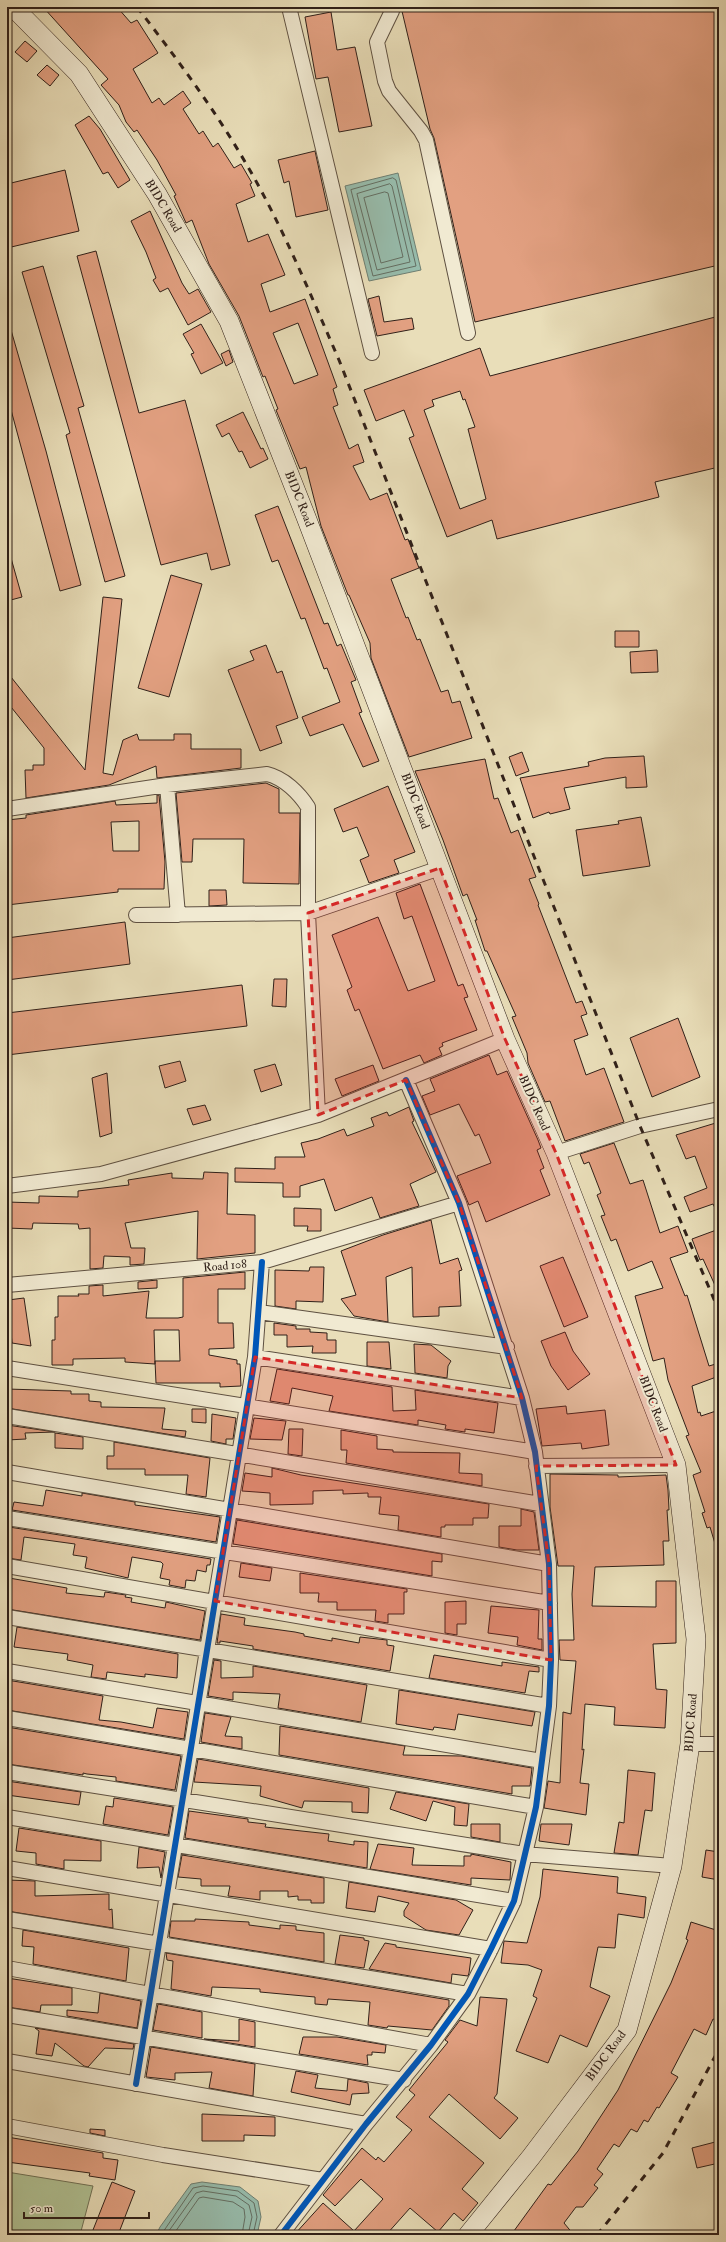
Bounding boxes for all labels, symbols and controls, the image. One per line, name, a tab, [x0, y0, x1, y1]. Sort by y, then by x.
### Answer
street label: BIDC Road	[141, 177, 185, 235]
street label: BIDC Road	[281, 469, 317, 529]
street label: BIDC Road	[397, 771, 433, 831]
street label: BIDC Road	[515, 1073, 553, 1133]
street label: Road 108	[203, 1257, 248, 1275]
street label: BIDC Road	[635, 1374, 671, 1434]
street label: BIDC Road	[681, 1693, 701, 1753]
street label: BIDC Road	[583, 2028, 629, 2084]
scale bar	[24, 2194, 149, 2220]
text: 50 m	[30, 2201, 54, 2216]

